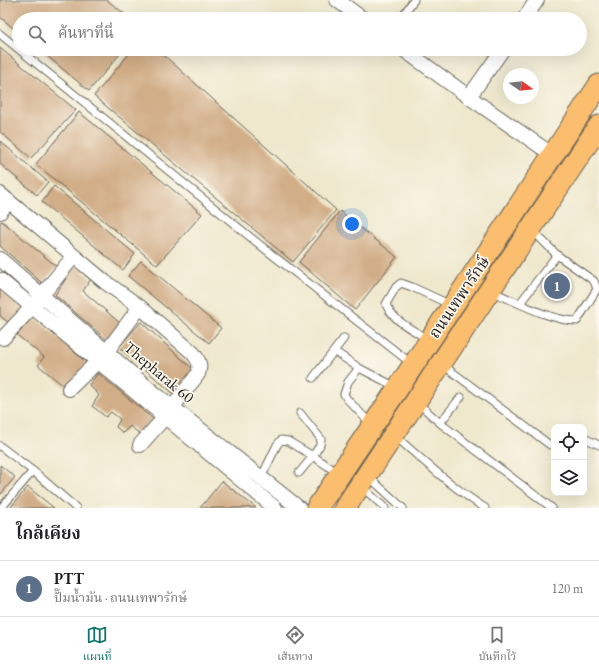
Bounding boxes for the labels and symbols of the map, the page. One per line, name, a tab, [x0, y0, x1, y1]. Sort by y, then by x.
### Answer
north arrow	[503, 68, 539, 104]
your location	[342, 214, 362, 234]
street label: ถนนเทพารักษ์	[424, 252, 494, 342]
pin: 1	[544, 271, 570, 301]
street label: Thepharak 60	[119, 336, 199, 408]

